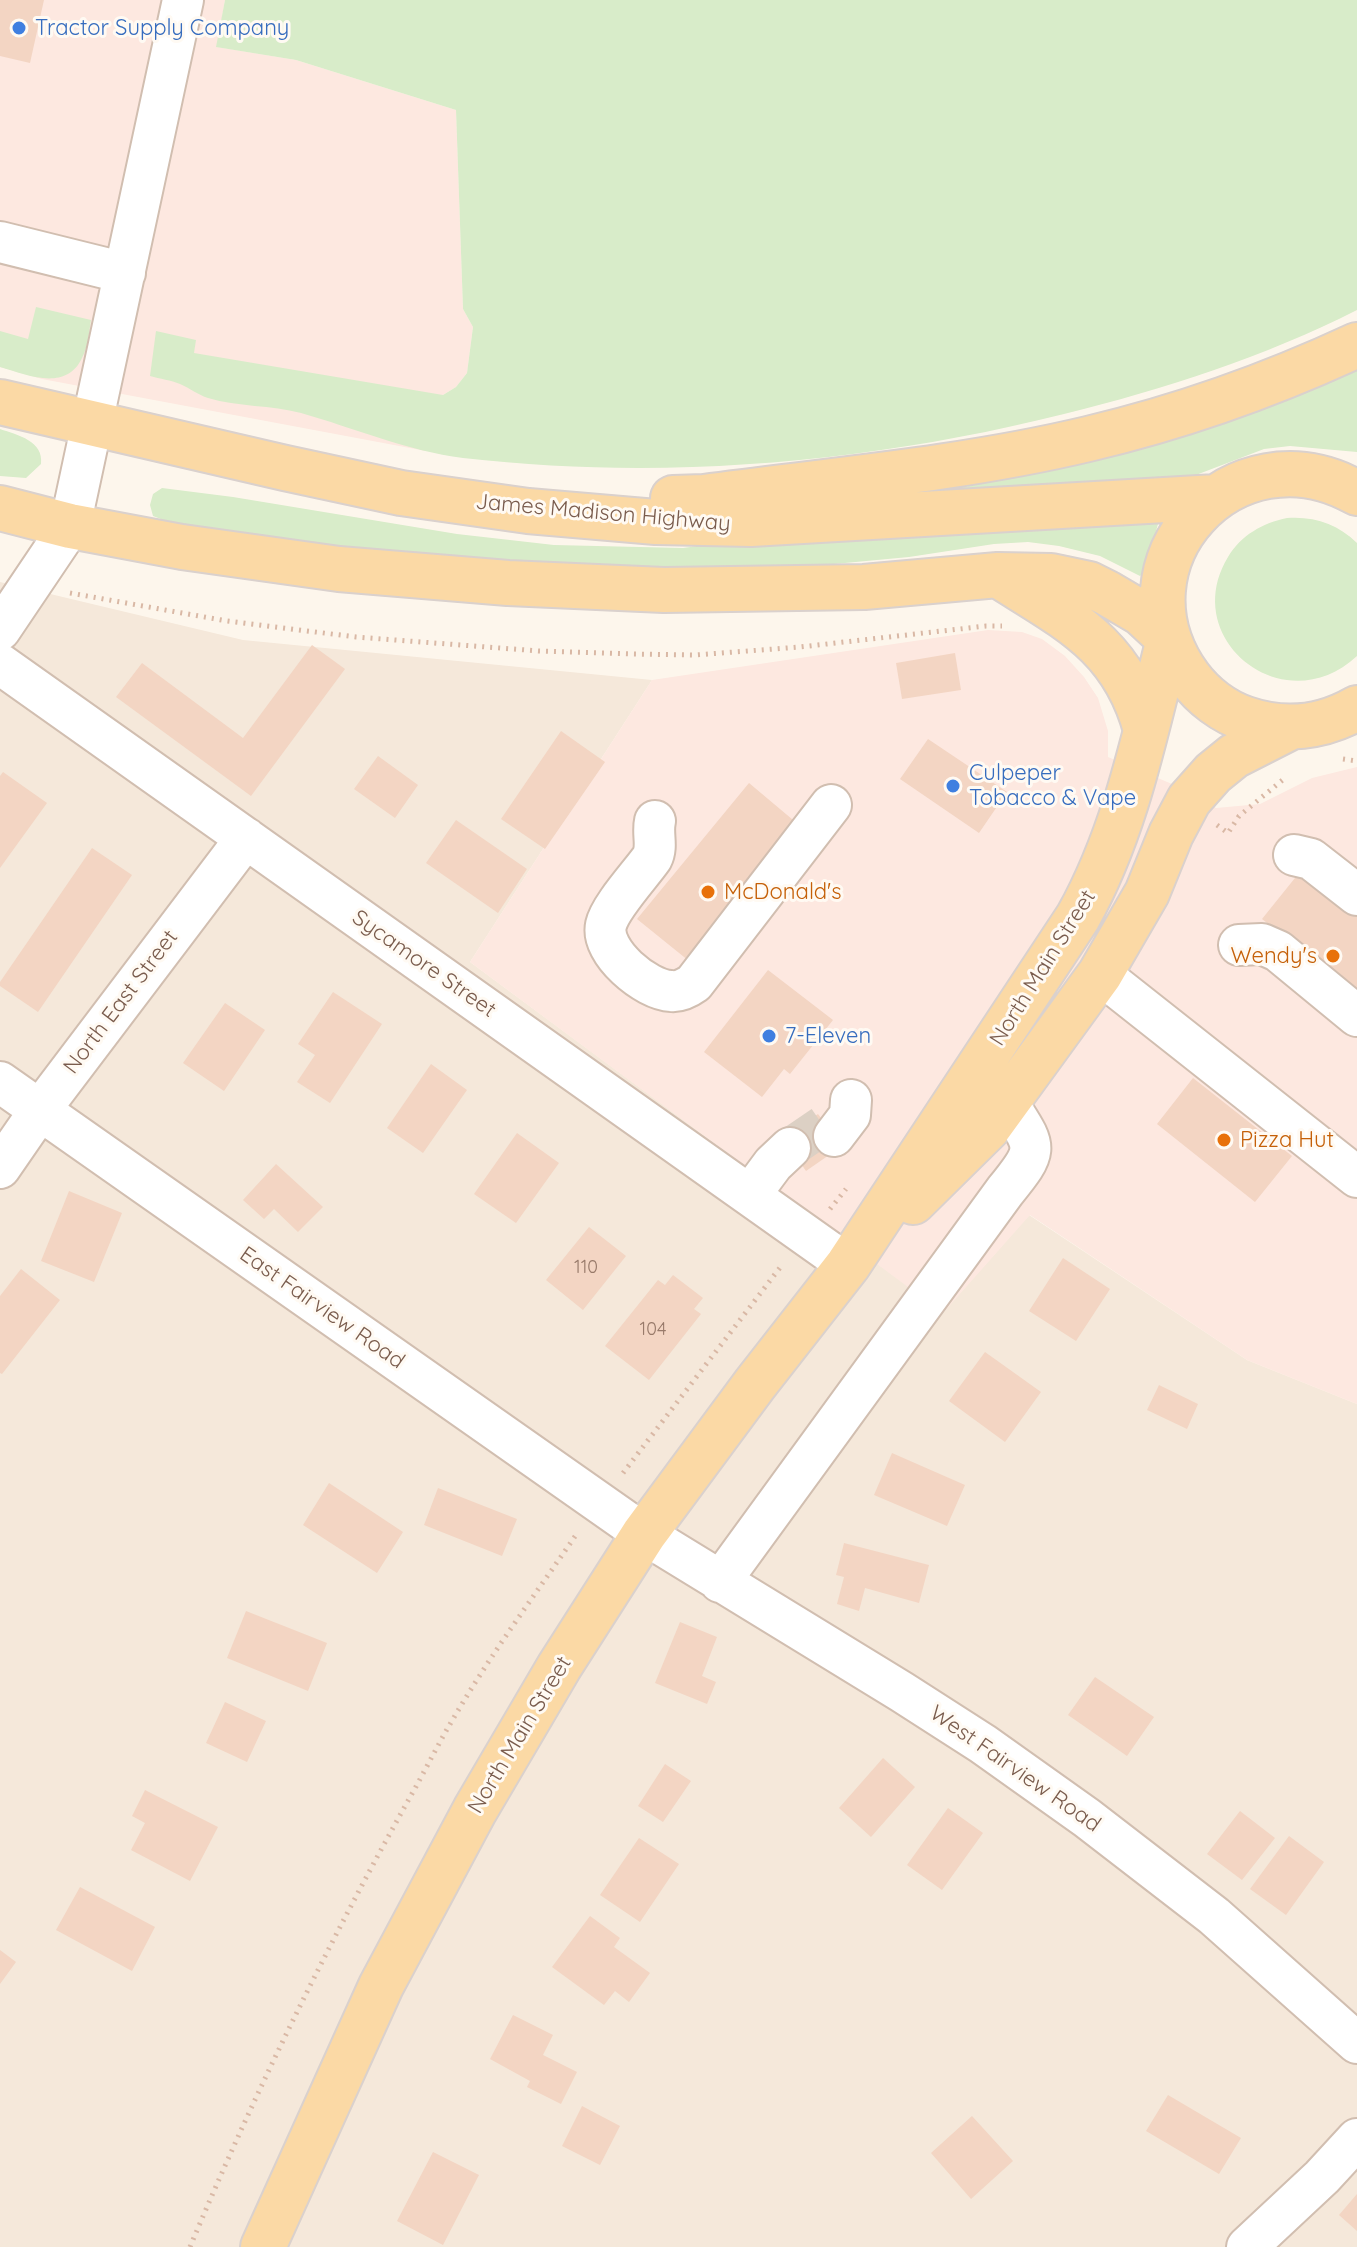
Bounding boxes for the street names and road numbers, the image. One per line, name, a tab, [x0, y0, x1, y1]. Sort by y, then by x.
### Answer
street label: James Madison Highway	[474, 489, 732, 537]
street label: North Main Street	[984, 885, 1102, 1051]
street label: Sycamore Street	[347, 905, 501, 1023]
street label: North East Street	[58, 925, 184, 1079]
street label: East Fairview Road	[235, 1241, 409, 1375]
street label: North Main Street	[463, 1652, 577, 1818]
street label: West Fairview Road	[924, 1700, 1106, 1838]

